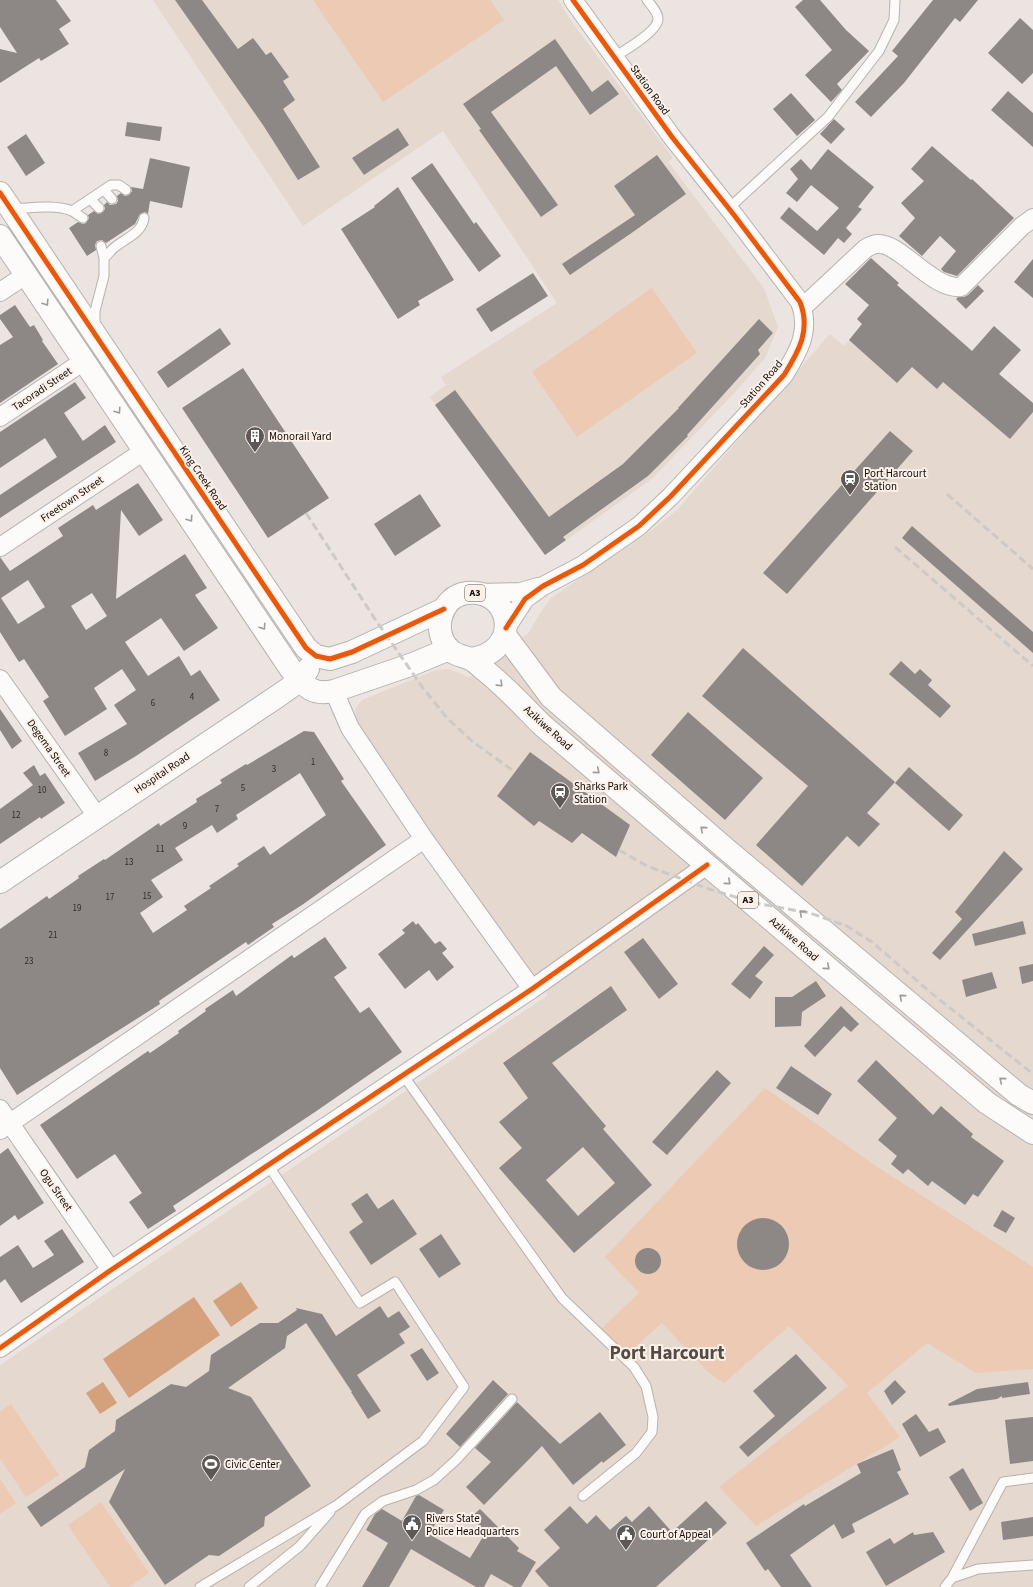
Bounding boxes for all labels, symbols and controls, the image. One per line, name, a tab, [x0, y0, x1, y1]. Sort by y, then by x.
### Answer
street label: Station Road	[627, 62, 673, 118]
one-way arrow	[41, 298, 48, 305]
street label: Station Road	[736, 357, 786, 411]
street label: Tacoradi Street	[9, 363, 75, 415]
one-way arrow	[113, 407, 120, 414]
building icon: Monorail Yard	[244, 425, 266, 453]
place label: Monorail Yard	[269, 429, 332, 444]
street label: King Creek Road	[176, 443, 230, 513]
place label: Port Harcourt Station	[864, 466, 927, 494]
station icon: Port Harcourt Station	[839, 468, 861, 496]
street label: Freetown Street	[38, 472, 107, 526]
one-way arrow	[185, 515, 193, 522]
road number: A3	[465, 585, 485, 601]
one-way arrow	[258, 622, 265, 629]
one-way arrow	[495, 679, 503, 687]
house number: 4	[190, 691, 195, 704]
house number: 6	[151, 697, 156, 710]
street label: Azikiwe Road	[520, 702, 576, 754]
street label: Degema Street	[24, 716, 75, 780]
house number: 8	[104, 747, 109, 760]
street label: Hospital Road	[131, 749, 193, 797]
house number: 1	[311, 756, 315, 769]
house number: 3	[272, 763, 277, 776]
one-way arrow	[592, 767, 599, 774]
place label: Sharks Park Station	[574, 779, 629, 807]
station icon: Sharks Park Station	[549, 781, 571, 809]
house number: 5	[241, 782, 246, 795]
house number: 10	[38, 784, 47, 797]
house number: 7	[215, 803, 220, 816]
house number: 12	[12, 809, 21, 822]
house number: 9	[183, 820, 188, 833]
one-way arrow	[701, 827, 708, 834]
house number: 11	[156, 843, 164, 856]
house number: 13	[125, 856, 134, 869]
one-way arrow	[723, 878, 730, 885]
house number: 15	[143, 890, 152, 903]
house number: 17	[106, 891, 115, 904]
road number: A3	[738, 892, 758, 908]
house number: 19	[73, 902, 82, 915]
one-way arrow	[800, 911, 807, 918]
street label: Azikiwe Road	[766, 913, 822, 965]
house number: 21	[49, 929, 57, 942]
house number: 23	[25, 955, 34, 968]
one-way arrow	[822, 962, 829, 969]
one-way arrow	[899, 994, 907, 1002]
one-way arrow	[999, 1078, 1006, 1085]
street label: Ogu Street	[36, 1166, 76, 1214]
district label: Port Harcourt	[610, 1340, 724, 1367]
sports icon: Civic Center	[200, 1453, 222, 1481]
place label: Civic Center	[225, 1457, 280, 1472]
place label: Rivers State Police Headquarters	[426, 1511, 519, 1539]
public building icon: Rivers State Police Headquarters	[401, 1513, 423, 1541]
public building icon: Court of Appeal	[615, 1523, 637, 1551]
place label: Court of Appeal	[640, 1527, 711, 1542]

